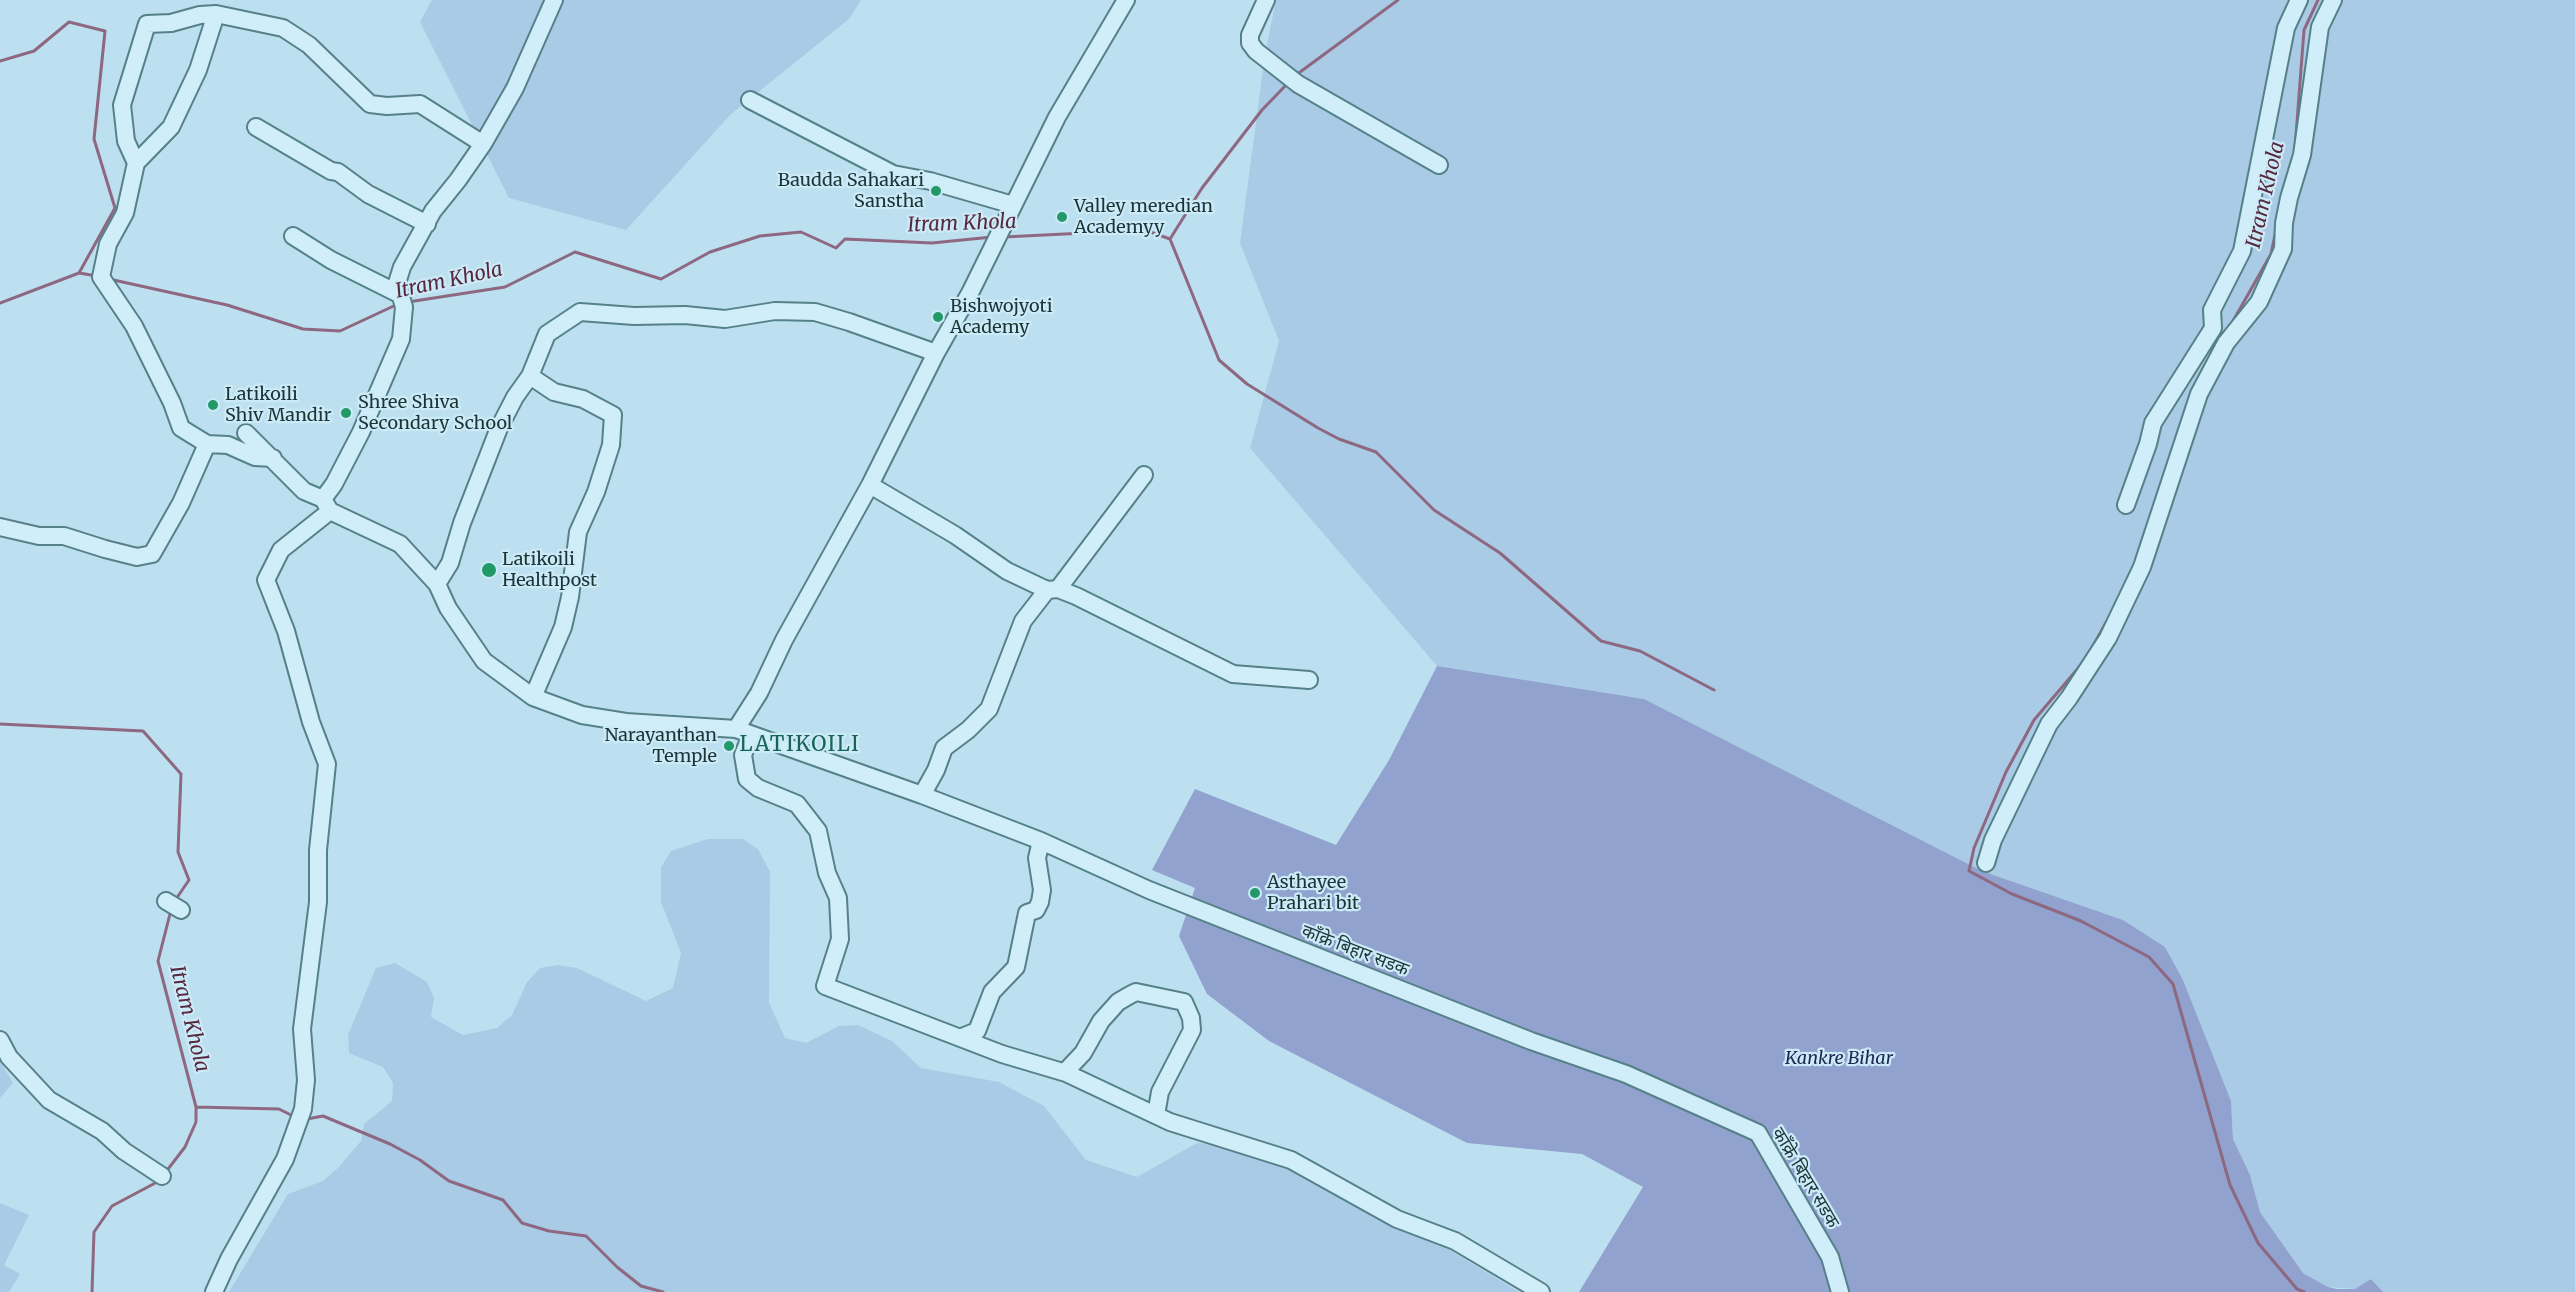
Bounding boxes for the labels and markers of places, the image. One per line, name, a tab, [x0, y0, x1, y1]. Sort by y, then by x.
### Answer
place label: Baudda Sahakari Sanstha	[778, 170, 924, 213]
marker: Baudda Sahakari Sanstha	[929, 184, 943, 198]
place label: Valley meredian Academyy	[1074, 196, 1213, 238]
marker: Valley meredian Academyy	[1055, 210, 1069, 224]
place label: Bishwojyoti Academy	[950, 296, 1053, 338]
marker: Bishwojyoti Academy	[931, 310, 945, 324]
place label: Latikoili Shiv Mandir	[225, 384, 332, 426]
place label: Shree Shiva Secondary School	[358, 392, 512, 434]
marker: Latikoili Shiv Mandir	[206, 398, 220, 412]
marker: Shree Shiva Secondary School	[339, 406, 353, 420]
place label: Latikoili Healthpost	[502, 549, 597, 592]
marker: Latikoili Healthpost	[480, 561, 498, 579]
place label: Narayanthan Temple	[604, 725, 717, 768]
marker: Narayanthan Temple	[722, 739, 736, 753]
place label: Asthayee Prahari bit	[1267, 872, 1359, 914]
marker: Asthayee Prahari bit	[1248, 886, 1262, 900]

